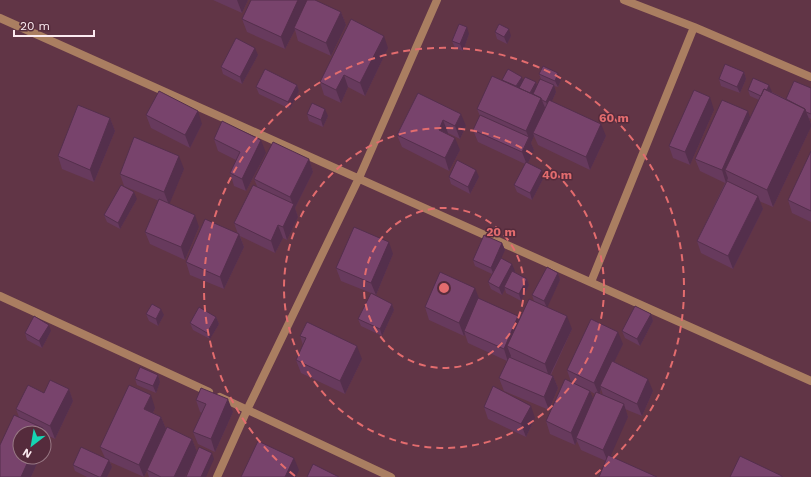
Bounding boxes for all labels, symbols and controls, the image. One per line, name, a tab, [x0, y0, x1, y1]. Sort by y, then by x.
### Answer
scale bar	[14, 12, 94, 38]
text: 20 m	[20, 19, 50, 33]
text: 60 m	[599, 111, 629, 125]
text: 40 m	[542, 168, 572, 182]
text: 20 m	[486, 225, 516, 239]
centre of rings	[437, 281, 451, 295]
north arrow	[12, 425, 52, 465]
text: N	[20, 445, 34, 461]

